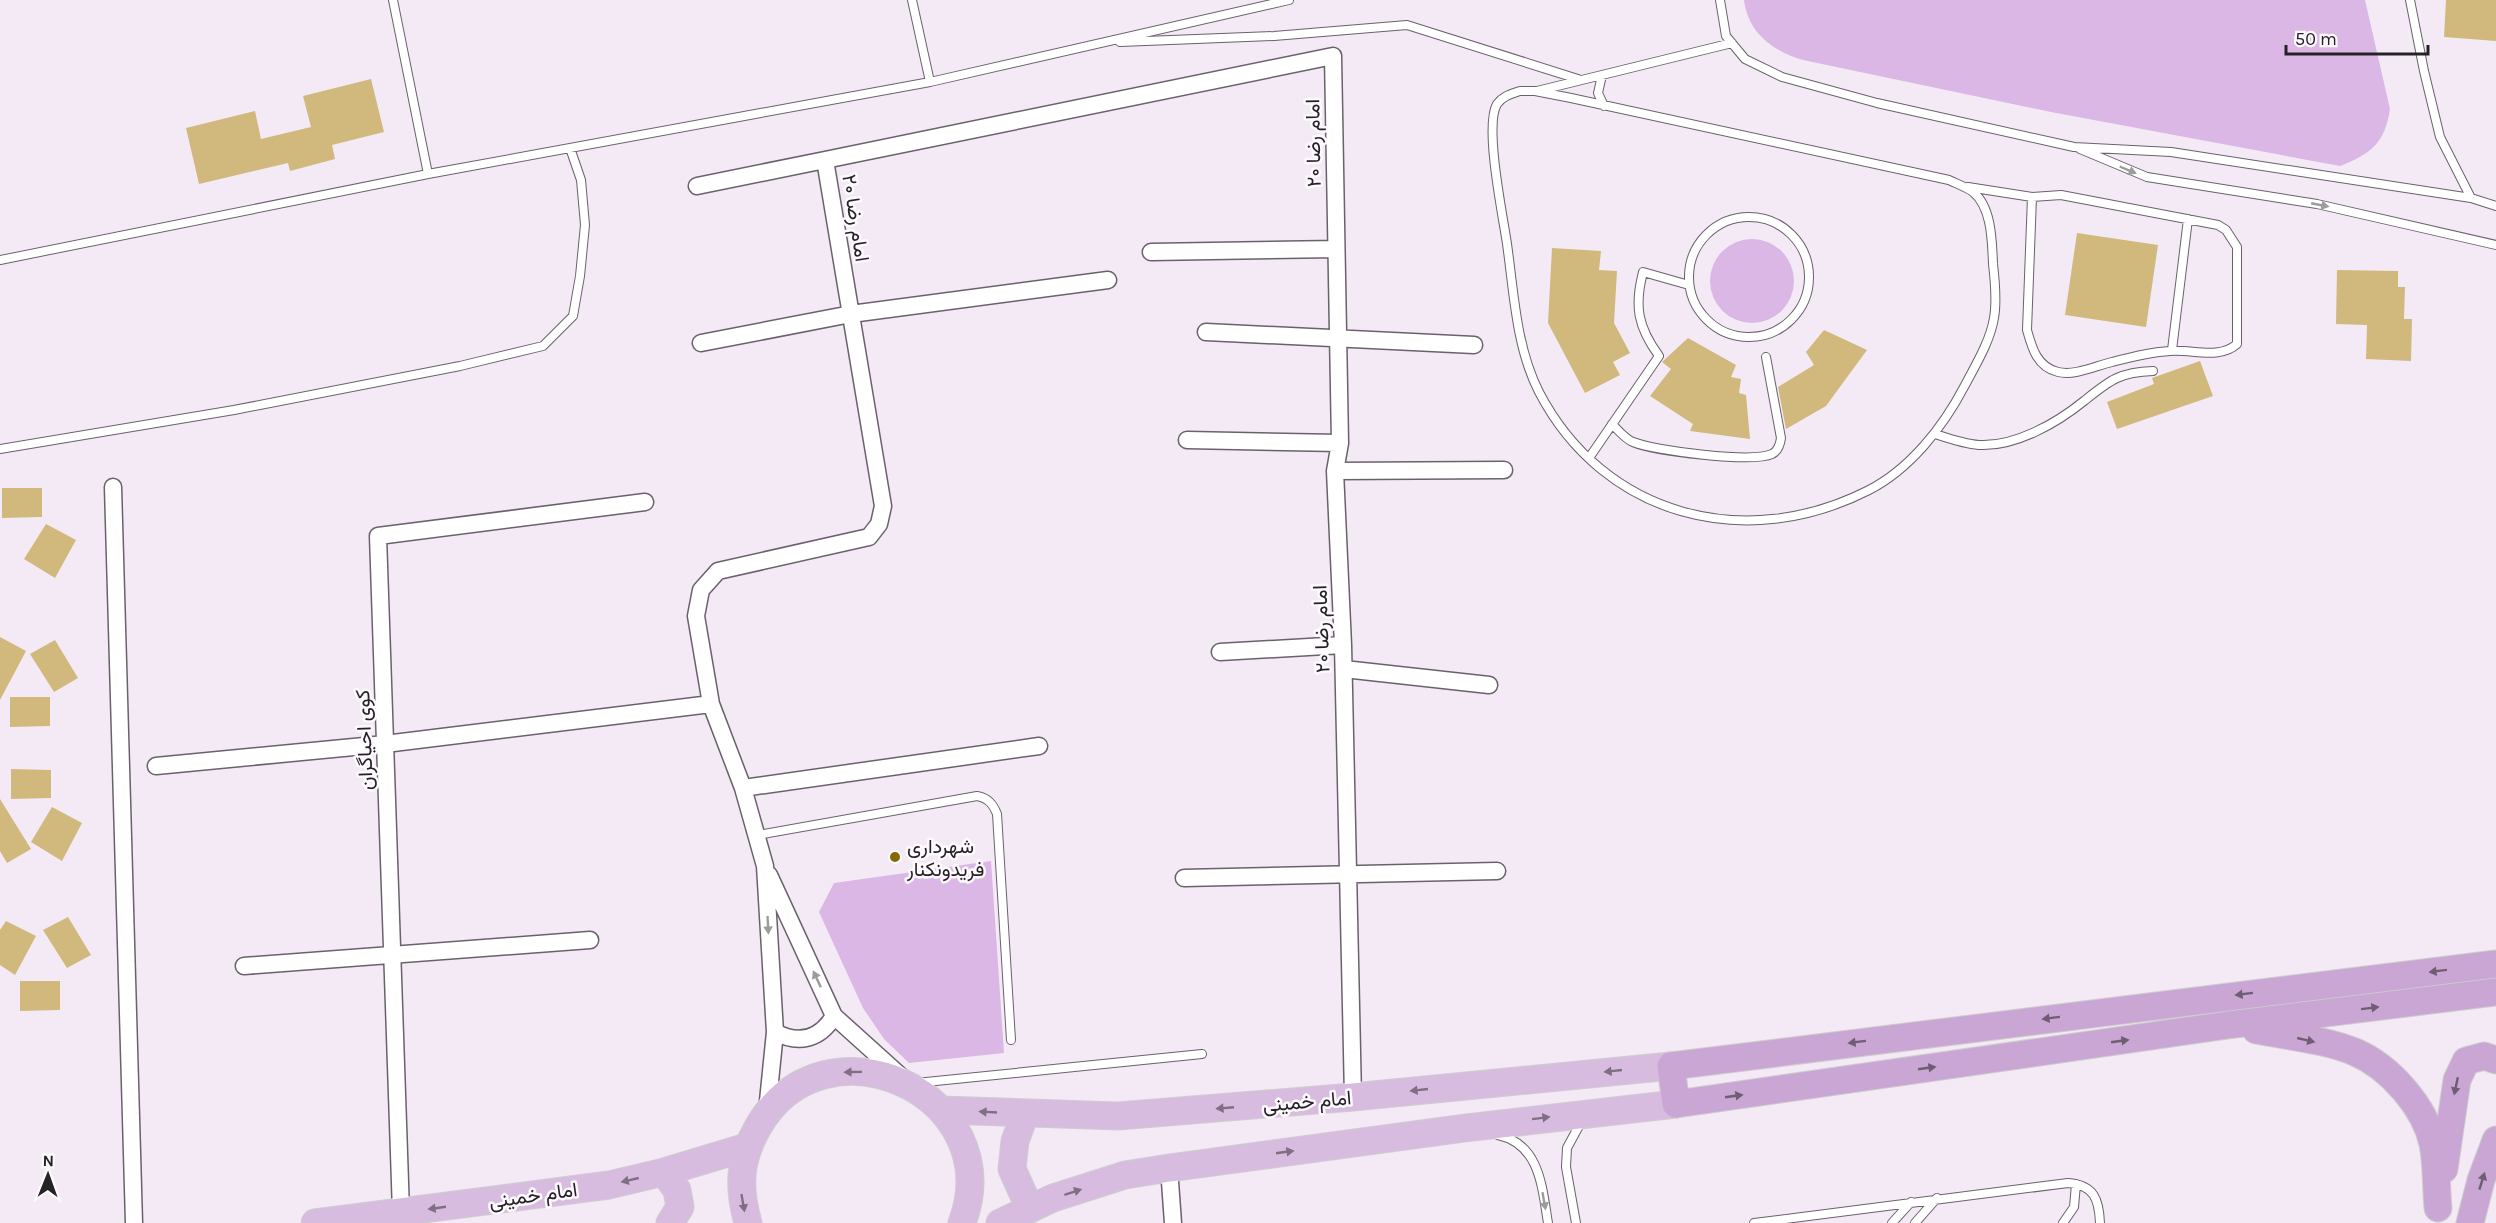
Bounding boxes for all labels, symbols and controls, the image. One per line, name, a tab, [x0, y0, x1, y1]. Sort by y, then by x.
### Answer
scale bar	[2286, 18, 2428, 56]
text: 50 m	[2295, 28, 2337, 50]
street label: امام رضا ۲۰	[1301, 99, 1327, 187]
one-way arrow	[2120, 165, 2137, 174]
street label: امام رضا ۲۰	[836, 173, 874, 264]
one-way arrow	[2310, 201, 2329, 210]
street label: امام رضا ۲۰	[1308, 585, 1336, 673]
street label: کوی احیاگران	[351, 689, 379, 791]
place label: شهرداری فریدونکنار	[906, 835, 984, 882]
marker: شهرداری فریدونکنار	[888, 850, 902, 864]
one-way arrow	[764, 915, 773, 934]
one-way arrow	[2428, 966, 2447, 976]
one-way arrow	[813, 970, 822, 987]
one-way arrow	[2235, 989, 2254, 999]
one-way arrow	[2360, 1003, 2379, 1013]
one-way arrow	[2041, 1014, 2060, 1023]
one-way arrow	[2111, 1036, 2130, 1045]
one-way arrow	[2297, 1036, 2316, 1045]
one-way arrow	[1848, 1038, 1867, 1047]
one-way arrow	[1918, 1064, 1937, 1073]
one-way arrow	[1603, 1066, 1622, 1076]
one-way arrow	[843, 1067, 862, 1077]
one-way arrow	[2451, 1077, 2461, 1095]
one-way arrow	[1409, 1085, 1428, 1095]
street label: امام خمینی	[1262, 1086, 1352, 1118]
one-way arrow	[1725, 1091, 1744, 1100]
one-way arrow	[1215, 1103, 1234, 1112]
one-way arrow	[979, 1108, 998, 1117]
one-way arrow	[1531, 1114, 1550, 1123]
north arrow	[18, 1145, 78, 1205]
one-way arrow	[1275, 1147, 1294, 1157]
text: N	[42, 1151, 54, 1170]
one-way arrow	[2477, 1172, 2487, 1190]
one-way arrow	[620, 1176, 639, 1185]
street label: امام خمینی	[487, 1178, 579, 1214]
one-way arrow	[1064, 1187, 1082, 1196]
one-way arrow	[1540, 1192, 1549, 1211]
one-way arrow	[739, 1194, 748, 1213]
one-way arrow	[427, 1203, 446, 1212]

